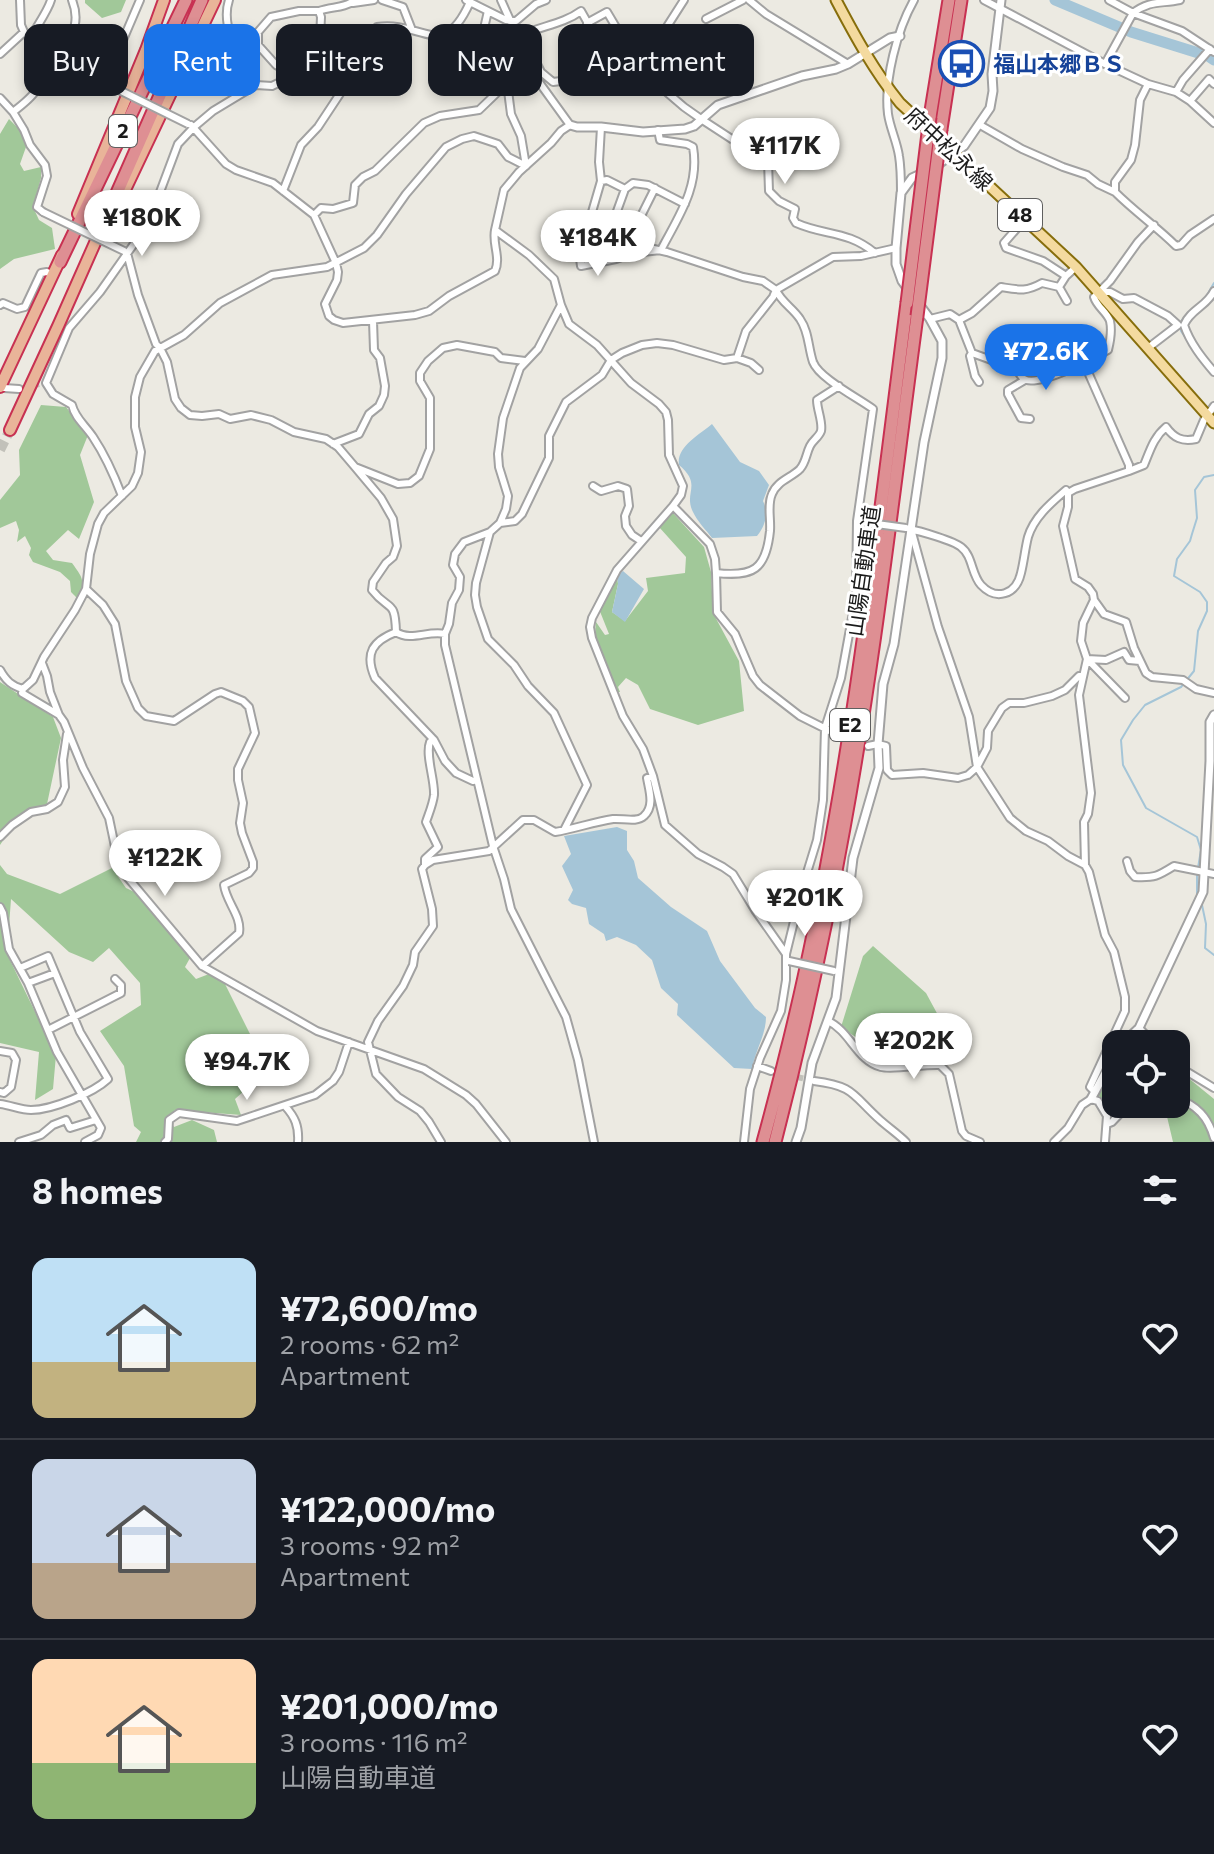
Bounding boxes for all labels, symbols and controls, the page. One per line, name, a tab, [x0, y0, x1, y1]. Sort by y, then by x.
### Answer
chip: Buy	[24, 24, 128, 96]
chip: Rent	[144, 24, 260, 96]
chip: Filters	[276, 24, 412, 96]
chip: New	[428, 24, 542, 96]
chip: Apartment	[558, 24, 754, 96]
bus stop icon: 福山本郷ＢＳ	[938, 40, 986, 88]
place label: 福山本郷ＢＳ	[993, 50, 1125, 77]
street label: 府中松永線	[900, 101, 999, 196]
road number: 2	[109, 115, 137, 147]
pin: ¥117K	[729, 118, 841, 186]
text: ¥117K	[749, 128, 821, 159]
pin: ¥180K	[86, 190, 198, 258]
road number: 48	[998, 199, 1042, 231]
text: ¥180K	[102, 200, 182, 231]
pin: ¥184K	[542, 210, 654, 278]
text: ¥184K	[559, 220, 637, 251]
pin: ¥72.6K	[981, 324, 1111, 392]
text: ¥72.6K	[1003, 334, 1089, 365]
street label: 山陽自動車道	[840, 504, 885, 638]
road number: E2	[830, 709, 870, 741]
pin: ¥122K	[109, 830, 221, 898]
text: ¥122K	[127, 840, 203, 871]
pin: ¥201K	[749, 870, 861, 938]
text: ¥201K	[766, 880, 844, 911]
pin: ¥202K	[858, 1013, 970, 1081]
text: ¥202K	[873, 1023, 955, 1054]
map controls	[1102, 1030, 1190, 1118]
button: locate	[1102, 1030, 1190, 1118]
pin: ¥94.7K	[182, 1034, 312, 1102]
text: ¥94.7K	[203, 1044, 291, 1075]
icon: filters	[1138, 1168, 1182, 1212]
text: 8 homes	[32, 1169, 163, 1211]
text: ¥72,600/mo	[280, 1286, 478, 1328]
icon: home	[96, 1290, 192, 1386]
icon: heart	[1138, 1316, 1182, 1360]
text: 2 rooms · 62 m²	[280, 1328, 459, 1359]
text: Apartment	[280, 1359, 410, 1390]
text: ¥122,000/mo	[280, 1487, 495, 1529]
icon: home	[96, 1491, 192, 1587]
icon: heart	[1138, 1517, 1182, 1561]
text: 3 rooms · 92 m²	[280, 1529, 460, 1560]
text: Apartment	[280, 1560, 410, 1591]
text: ¥201,000/mo	[280, 1684, 498, 1726]
icon: home	[96, 1691, 192, 1787]
icon: heart	[1138, 1717, 1182, 1761]
text: 3 rooms · 116 m²	[280, 1726, 468, 1757]
text: 山陽自動車道	[280, 1761, 436, 1792]

